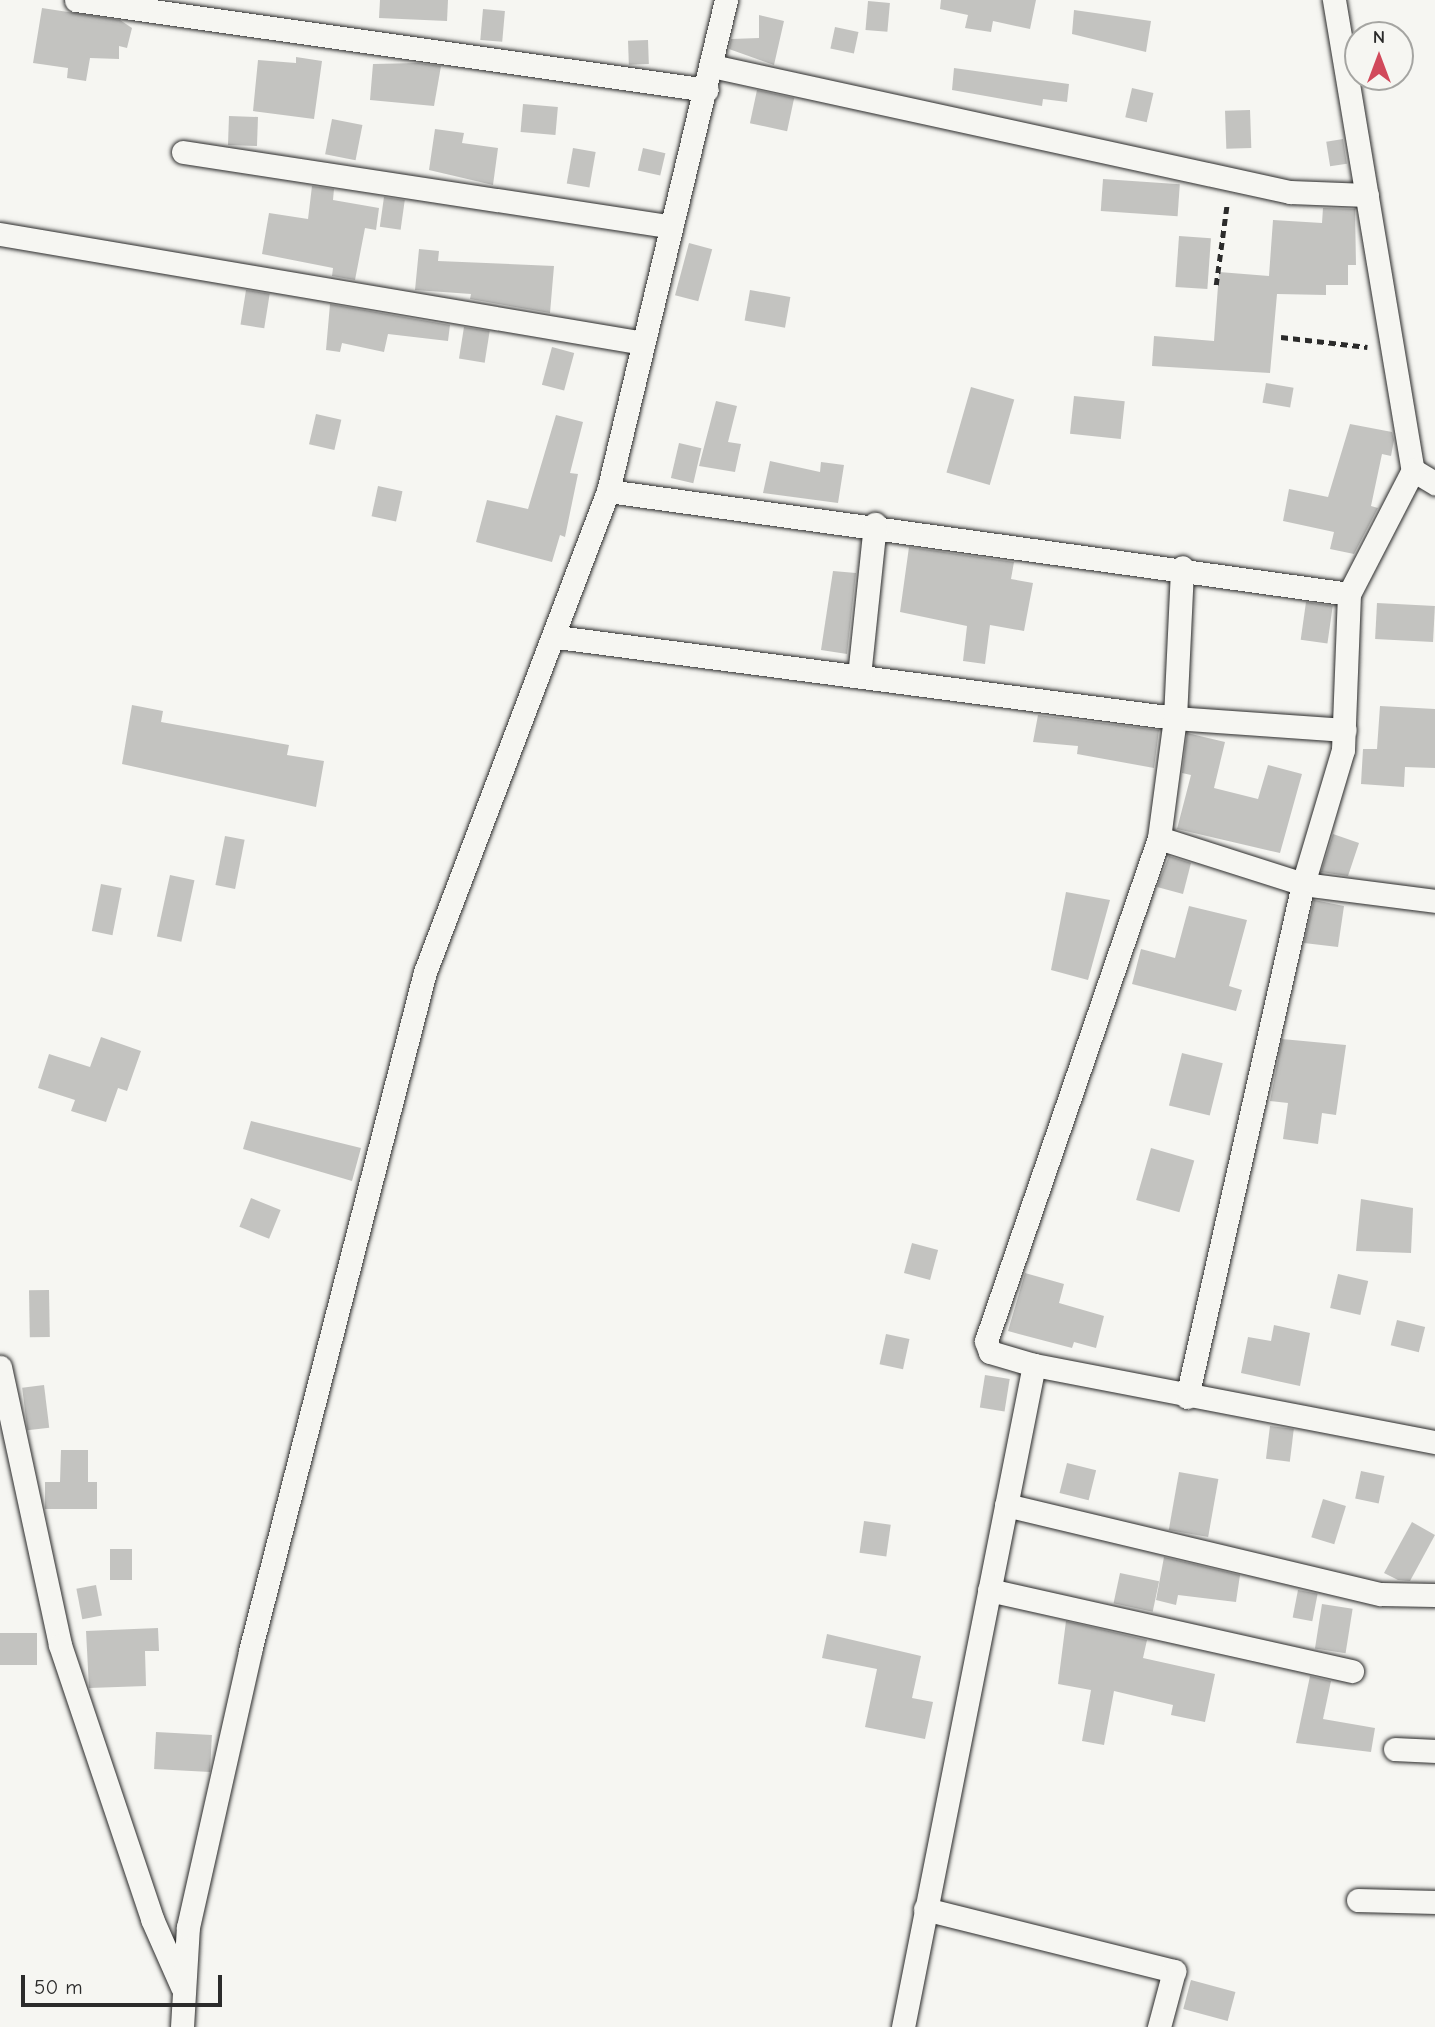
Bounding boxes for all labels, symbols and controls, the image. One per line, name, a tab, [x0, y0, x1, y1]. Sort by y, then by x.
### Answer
north arrow	[1344, 21, 1414, 91]
text: N	[1373, 26, 1385, 48]
scale bar	[24, 1960, 226, 2004]
text: 50 m	[34, 1975, 83, 1999]

